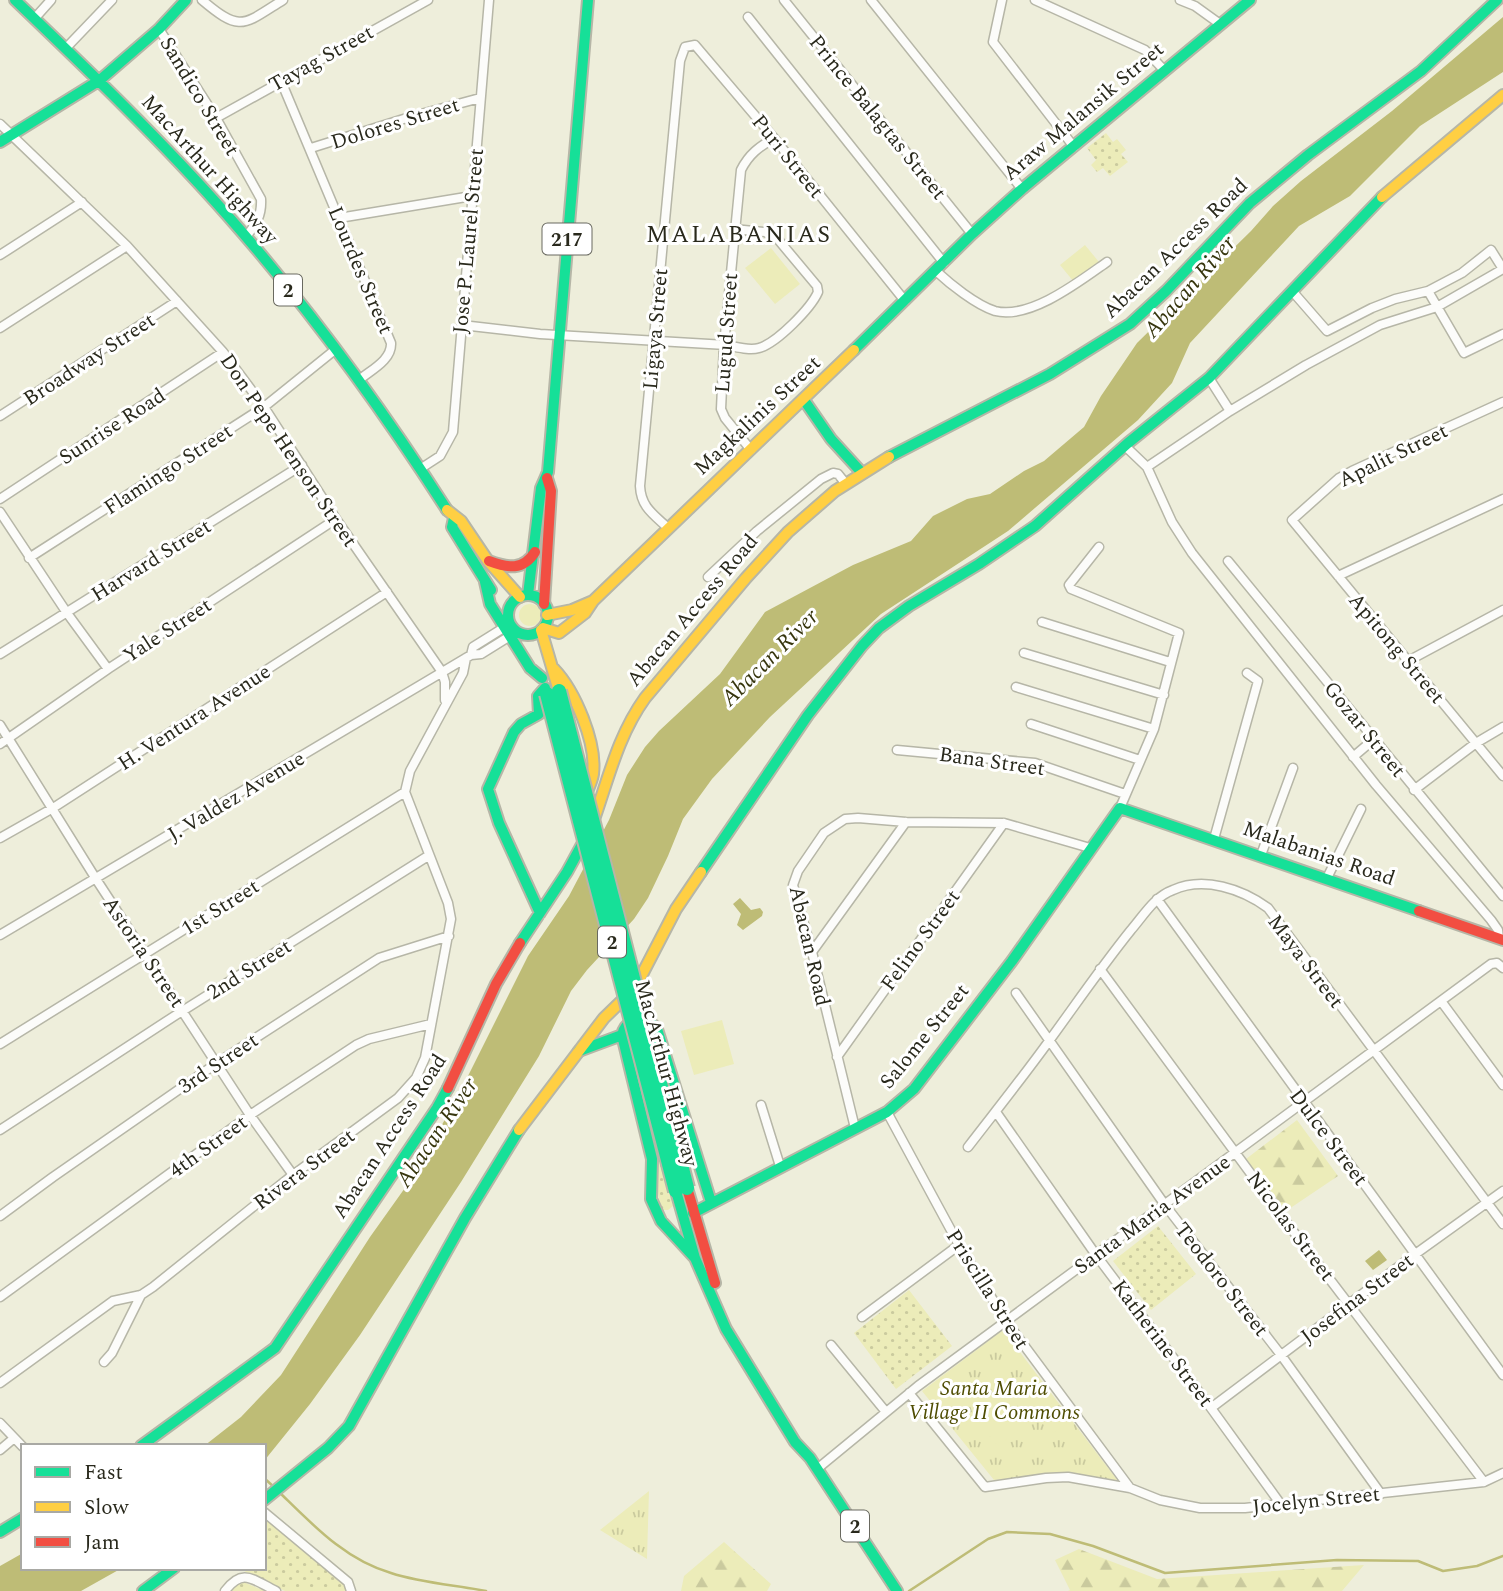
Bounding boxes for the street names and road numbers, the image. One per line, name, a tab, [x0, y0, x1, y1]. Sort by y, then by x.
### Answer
street label: Tayag Street	[263, 17, 380, 101]
street label: Prince Balagtas Street	[800, 28, 954, 207]
street label: Sandico Street	[151, 31, 247, 162]
street label: Araw Malansik Street	[996, 34, 1171, 189]
street label: MacArthur Highway	[133, 87, 286, 253]
street label: Dolores Street	[327, 89, 464, 159]
street label: Puri Street	[743, 108, 831, 206]
street label: Jose P. Laurel Street	[445, 147, 493, 335]
street label: Abacan Access Road	[1096, 171, 1256, 327]
street label: Lourdes Street	[319, 202, 401, 339]
road number: 217	[542, 224, 592, 255]
street label: Ligaya Street	[635, 267, 677, 391]
street label: Lugud Street	[707, 272, 747, 394]
road number: 2	[274, 274, 302, 306]
street label: Broadway Street	[17, 305, 162, 415]
street label: Don Pepe Henson Street	[211, 347, 365, 554]
street label: Magkalinis Street	[687, 348, 829, 483]
street label: Sunrise Road	[53, 380, 172, 473]
street label: Flamingo Street	[98, 416, 240, 524]
street label: Apalit Street	[1333, 416, 1454, 496]
street label: Harvard Street	[85, 511, 218, 611]
street label: Abacan Access Road	[619, 527, 767, 694]
street label: Apitong Street	[1340, 586, 1453, 711]
street label: Yale Street	[117, 590, 218, 672]
street label: H. Ventura Avenue	[112, 656, 277, 779]
street label: Gozar Street	[1315, 674, 1413, 785]
street label: Bana Street	[937, 739, 1047, 785]
street label: J. Valdez Avenue	[162, 743, 311, 851]
street label: Malabanias Road	[1238, 813, 1399, 895]
street label: 1st Street	[175, 871, 266, 945]
street label: Abacan Road	[780, 883, 838, 1010]
street label: Felino Street	[873, 883, 969, 998]
street label: Astoria Street	[94, 890, 192, 1015]
street label: Maya Street	[1259, 908, 1351, 1016]
road number: 2	[598, 926, 626, 958]
street label: 2nd Street	[201, 931, 298, 1009]
street label: MacArthur Highway	[626, 976, 707, 1171]
street label: Salome Street	[872, 977, 977, 1096]
street label: 3rd Street	[172, 1025, 265, 1103]
street label: Abacan Access Road	[324, 1048, 455, 1226]
street label: Dulce Street	[1281, 1082, 1376, 1193]
street label: 4th Street	[163, 1107, 255, 1186]
street label: Rivera Street	[247, 1121, 362, 1219]
street label: Santa Maria Avenue	[1067, 1147, 1238, 1283]
street label: Nicolas Street	[1238, 1165, 1342, 1288]
street label: Teodoro Street	[1166, 1215, 1276, 1344]
street label: Priscilla Street	[937, 1223, 1037, 1356]
street label: Josefina Street	[1294, 1245, 1421, 1352]
street label: Katherine Street	[1104, 1273, 1221, 1414]
street label: Jocelyn Street	[1251, 1478, 1382, 1524]
road number: 2	[841, 1510, 869, 1542]

